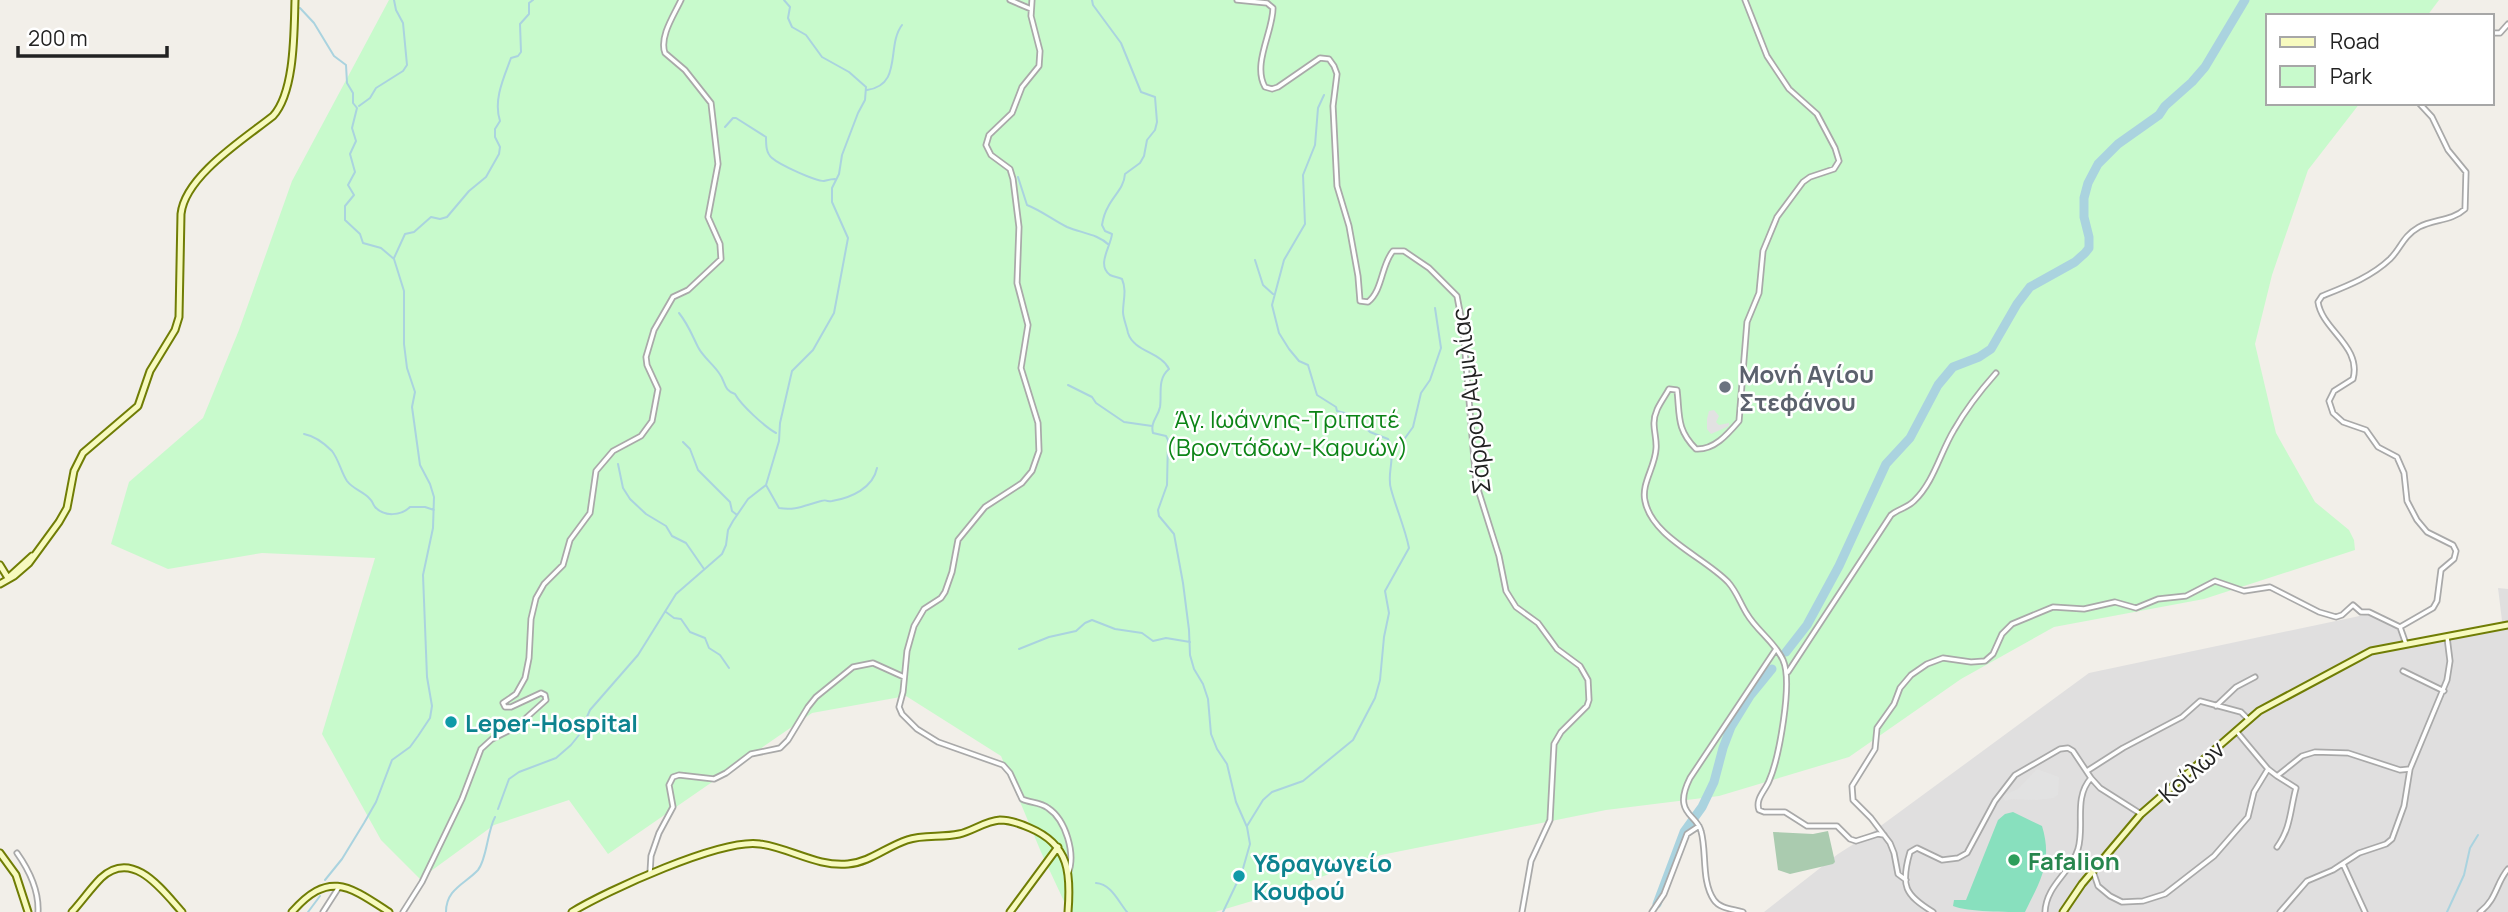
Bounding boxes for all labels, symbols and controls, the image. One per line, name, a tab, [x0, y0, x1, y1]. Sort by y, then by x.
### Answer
scale bar	[18, 14, 166, 58]
legend	[2266, 14, 2494, 105]
text: 200 m	[28, 24, 88, 52]
text: Road	[2330, 27, 2380, 55]
text: Park	[2330, 62, 2372, 90]
street label: Σάρρου Αιμιλίας	[1442, 306, 1498, 496]
place label: Μονή Αγίου Στεφάνου	[1739, 357, 1874, 418]
marker: Μονή Αγίου Στεφάνου	[1717, 379, 1733, 395]
park label: Άγ. Ιωάννης-Τριπατέ (Βροντάδων-Καρυών)	[1166, 402, 1408, 463]
place label: Leper-Hospital	[465, 706, 638, 739]
marker: Leper-Hospital	[443, 714, 459, 730]
street label: Κοίλων	[2151, 733, 2231, 809]
place label: Fafalion	[2028, 844, 2120, 877]
place label: Υδραγωγείο Κουφού	[1253, 846, 1392, 907]
marker: Fafalion	[2006, 852, 2022, 868]
marker: Υδραγωγείο Κουφού	[1231, 868, 1247, 884]

